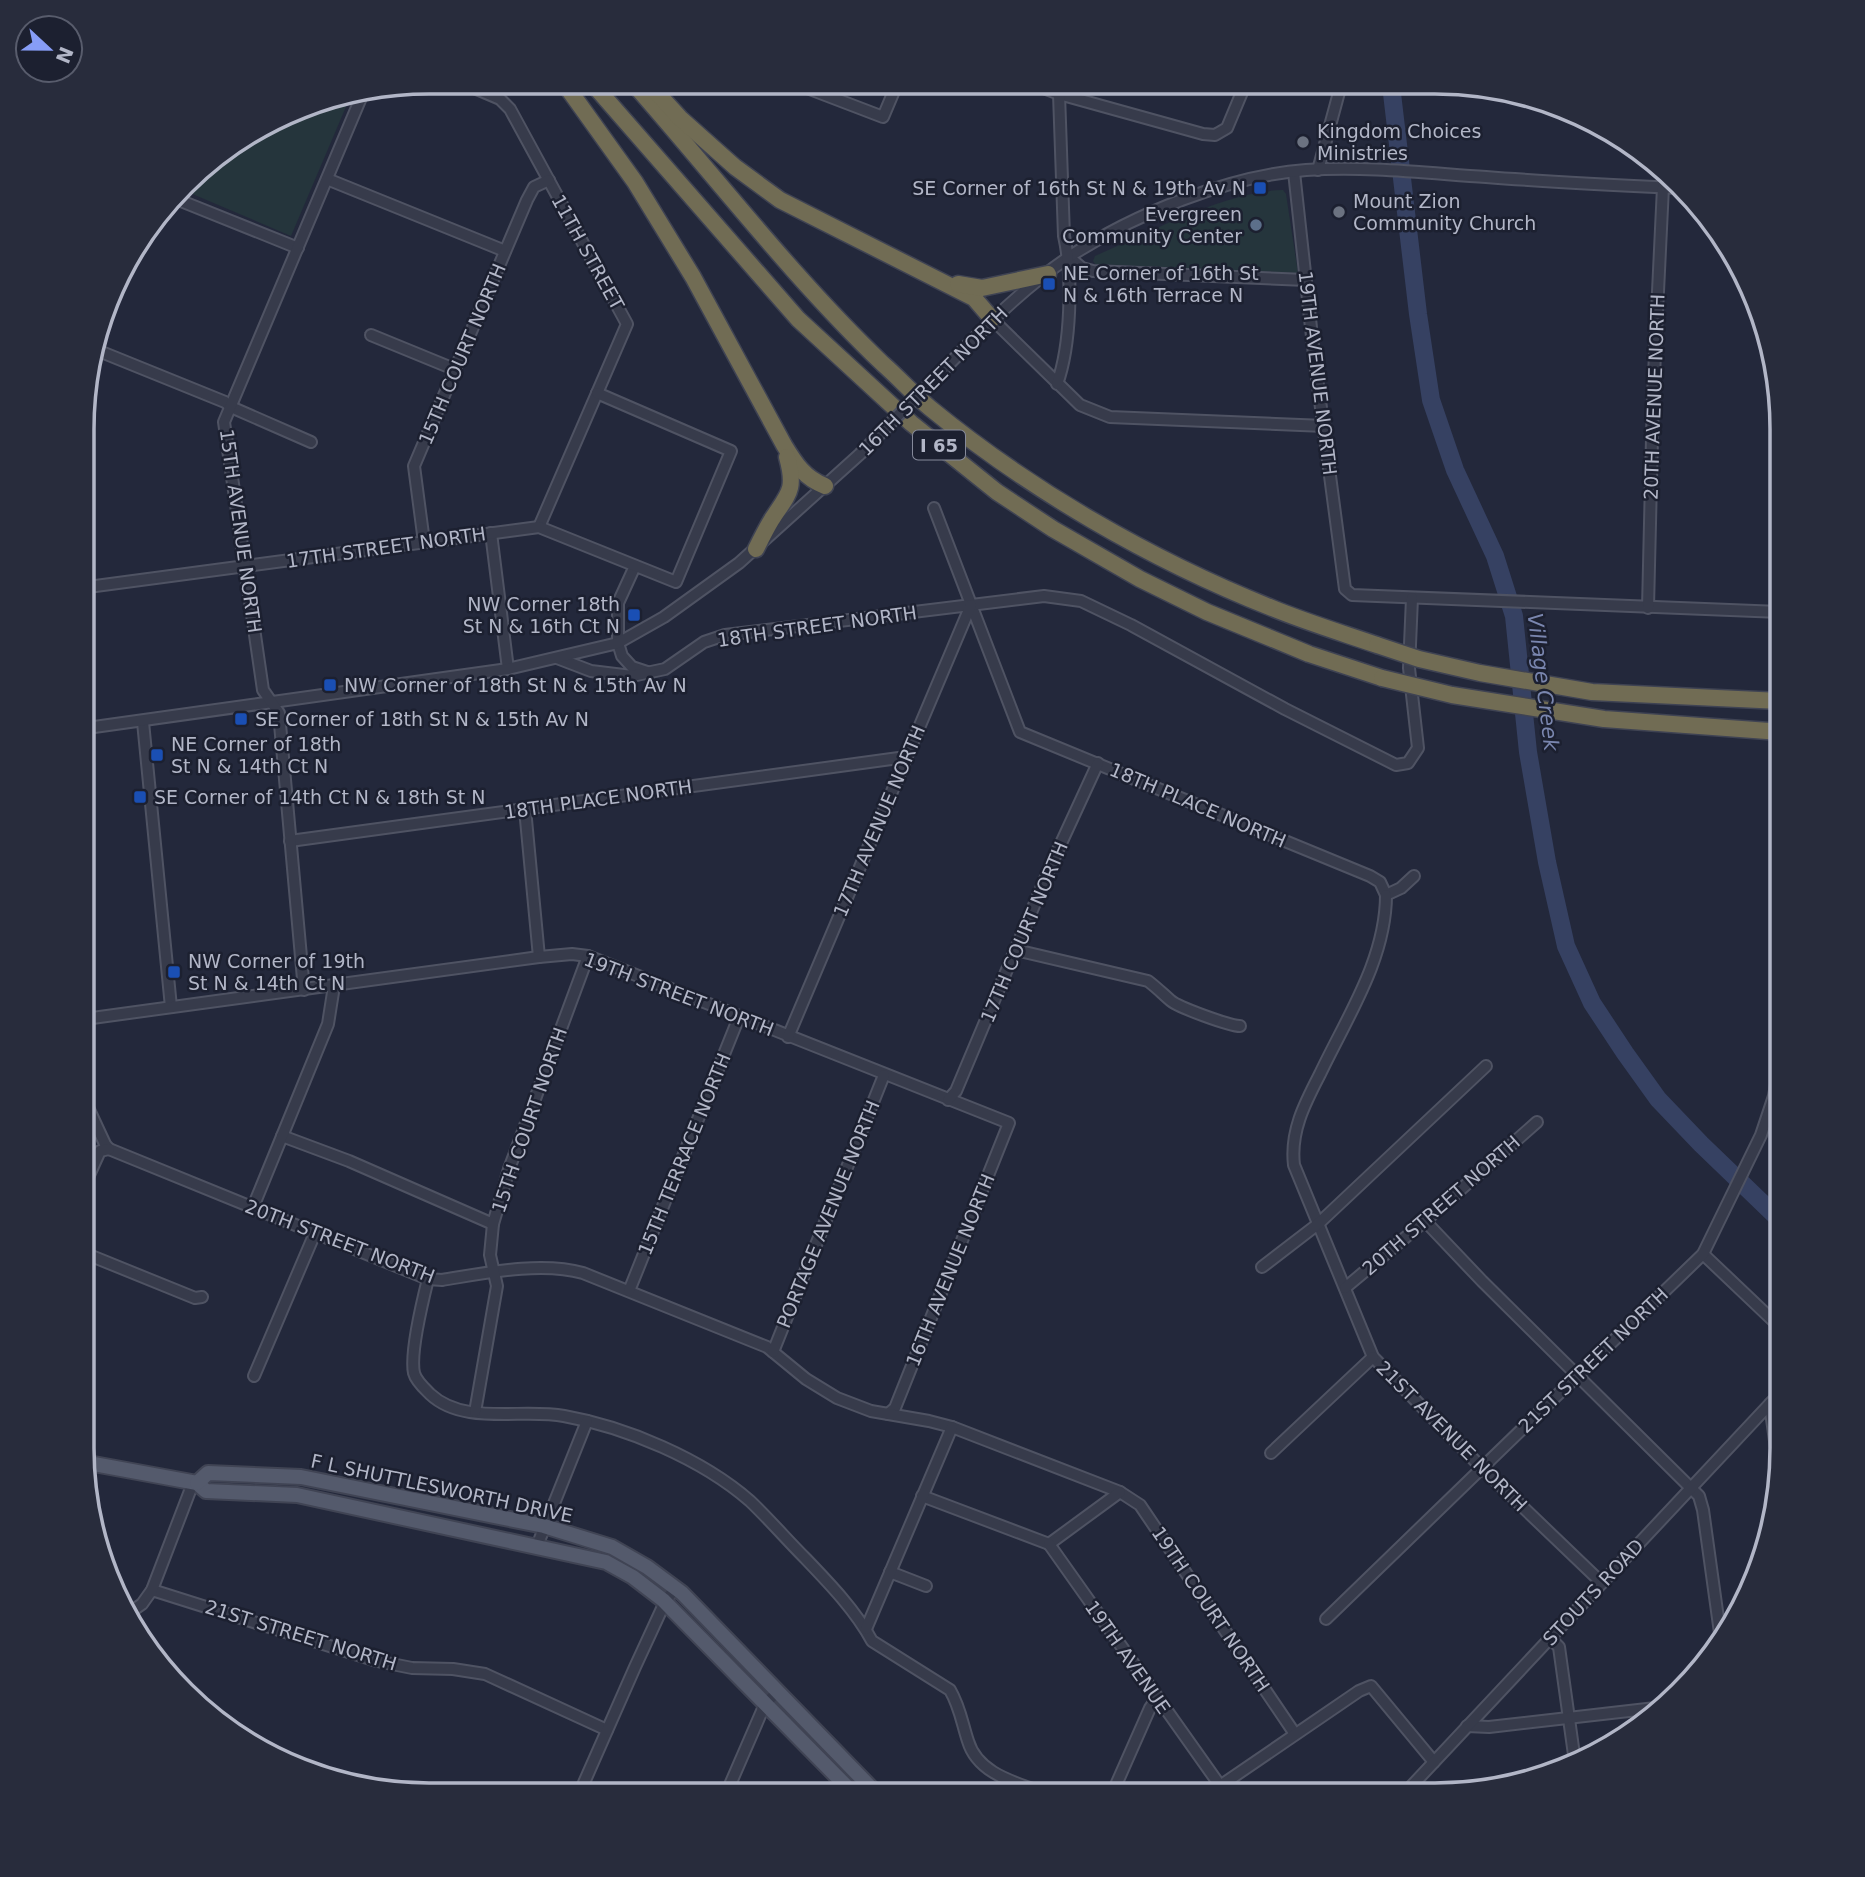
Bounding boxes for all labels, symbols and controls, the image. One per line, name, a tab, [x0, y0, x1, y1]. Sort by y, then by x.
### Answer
north arrow	[14, 14, 84, 84]
text: N	[52, 44, 78, 67]
place label: Kingdom Choices Ministries	[1317, 120, 1481, 164]
marker: Kingdom Choices Ministries	[1295, 134, 1311, 150]
place label: SE Corner of 16th St N & 19th Av N	[912, 177, 1246, 199]
marker: SE Corner of 16th St N & 19th Av N	[1252, 180, 1268, 196]
street label: 11TH STREET	[547, 190, 629, 314]
place label: Mount Zion Community Church	[1353, 190, 1536, 234]
place label: Evergreen Community Center	[1062, 203, 1242, 247]
marker: Mount Zion Community Church	[1331, 204, 1347, 220]
marker: Evergreen Community Center	[1248, 217, 1264, 233]
street label: 15TH COURT NORTH	[414, 260, 510, 448]
place label: NE Corner of 16th St N & 16th Terrace N	[1063, 262, 1259, 306]
street label: 19TH AVENUE NORTH	[1295, 269, 1341, 477]
marker: NE Corner of 16th St N & 16th Terrace N	[1041, 276, 1057, 292]
street label: 20TH AVENUE NORTH	[1639, 294, 1669, 500]
street label: 16TH STREET NORTH	[854, 302, 1012, 460]
street label: 15TH AVENUE NORTH	[216, 427, 266, 635]
road number: I 65	[913, 430, 965, 460]
street label: 17TH STREET NORTH	[285, 522, 487, 572]
place label: NW Corner 18th St N & 16th Ct N	[463, 593, 620, 637]
street label: 18TH STREET NORTH	[716, 601, 918, 651]
marker: NW Corner 18th St N & 16th Ct N	[626, 607, 642, 623]
water label: Village Creek	[1523, 612, 1563, 753]
place label: NW Corner of 18th St N & 15th Av N	[344, 674, 687, 696]
marker: NW Corner of 18th St N & 15th Av N	[322, 677, 338, 693]
place label: SE Corner of 18th St N & 15th Av N	[255, 708, 589, 730]
marker: SE Corner of 18th St N & 15th Av N	[233, 711, 249, 727]
street label: 17TH AVENUE NORTH	[829, 722, 929, 920]
place label: NE Corner of 18th St N & 14th Ct N	[171, 733, 341, 777]
marker: NE Corner of 18th St N & 14th Ct N	[149, 747, 165, 763]
street label: 18TH PLACE NORTH	[1107, 758, 1289, 852]
street label: 18TH PLACE NORTH	[503, 775, 693, 823]
place label: SE Corner of 14th Ct N & 18th St N	[154, 786, 485, 808]
marker: SE Corner of 14th Ct N & 18th St N	[132, 789, 148, 805]
street label: 17TH COURT NORTH	[976, 838, 1072, 1026]
street label: 19TH STREET NORTH	[581, 948, 777, 1040]
place label: NW Corner of 19th St N & 14th Ct N	[188, 950, 365, 994]
marker: NW Corner of 19th St N & 14th Ct N	[166, 964, 182, 980]
street label: 15TH COURT NORTH	[487, 1024, 571, 1216]
street label: 15TH TERRACE NORTH	[633, 1050, 735, 1258]
street label: PORTAGE AVENUE NORTH	[772, 1097, 884, 1331]
street label: 20TH STREET NORTH	[1358, 1131, 1524, 1279]
street label: 16TH AVENUE NORTH	[901, 1170, 999, 1370]
street label: 20TH STREET NORTH	[242, 1195, 438, 1287]
street label: 21ST STREET NORTH	[1514, 1283, 1672, 1437]
street label: 21ST AVENUE NORTH	[1372, 1356, 1532, 1516]
street label: F L SHUTTLESWORTH DRIVE	[309, 1449, 575, 1527]
street label: 19TH COURT NORTH	[1147, 1522, 1275, 1696]
street label: STOUTS ROAD	[1538, 1534, 1648, 1650]
street label: 21ST STREET NORTH	[202, 1595, 400, 1675]
street label: 19TH AVENUE	[1081, 1596, 1175, 1718]

